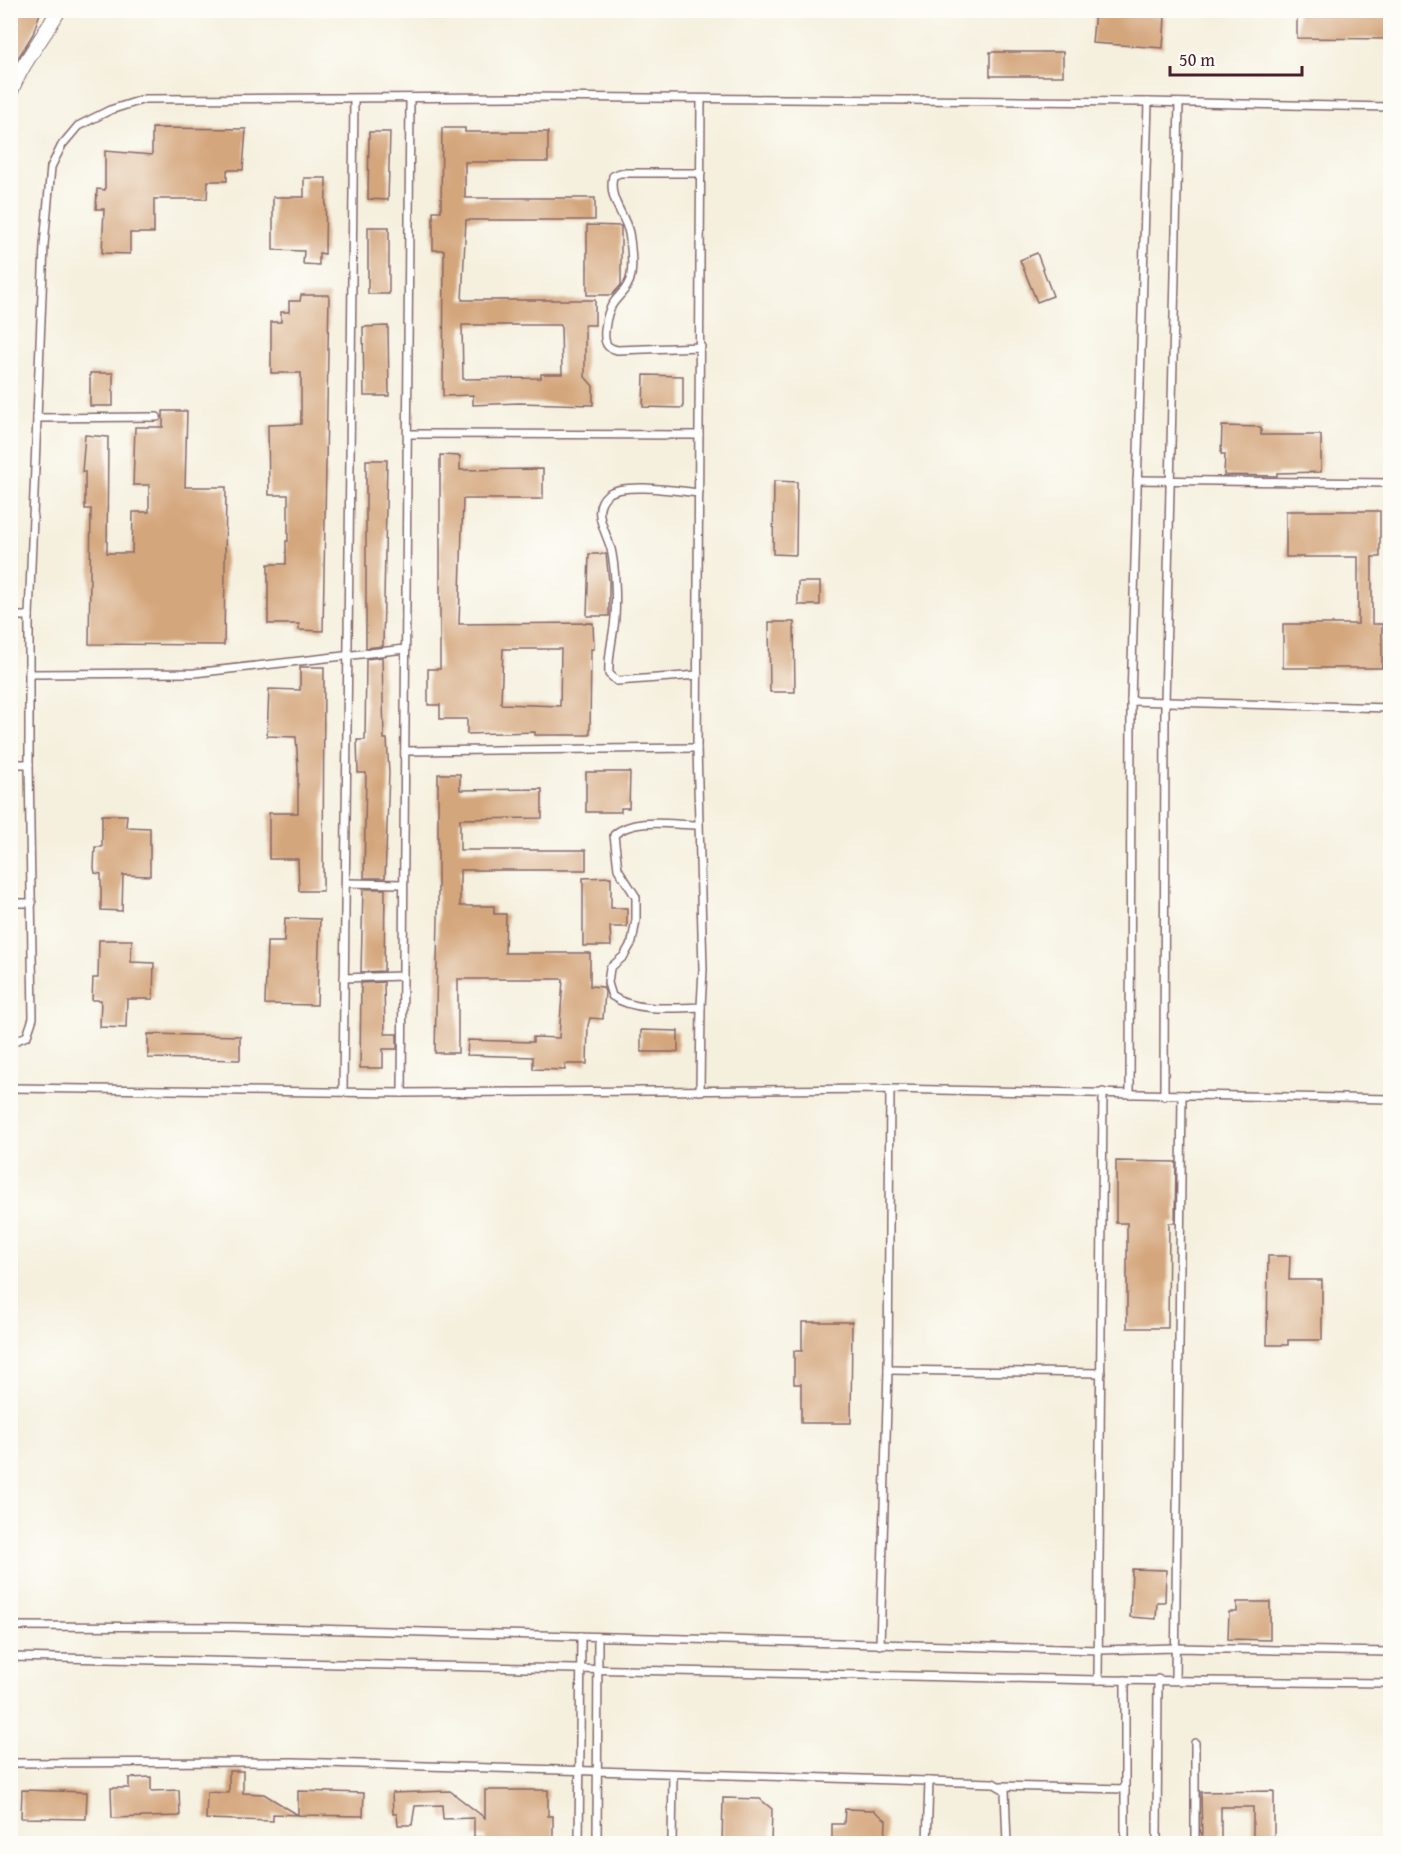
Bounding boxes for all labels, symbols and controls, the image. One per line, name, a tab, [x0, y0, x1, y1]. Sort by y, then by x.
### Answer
scale bar	[1170, 39, 1302, 77]
text: 50 m	[1179, 46, 1215, 73]

